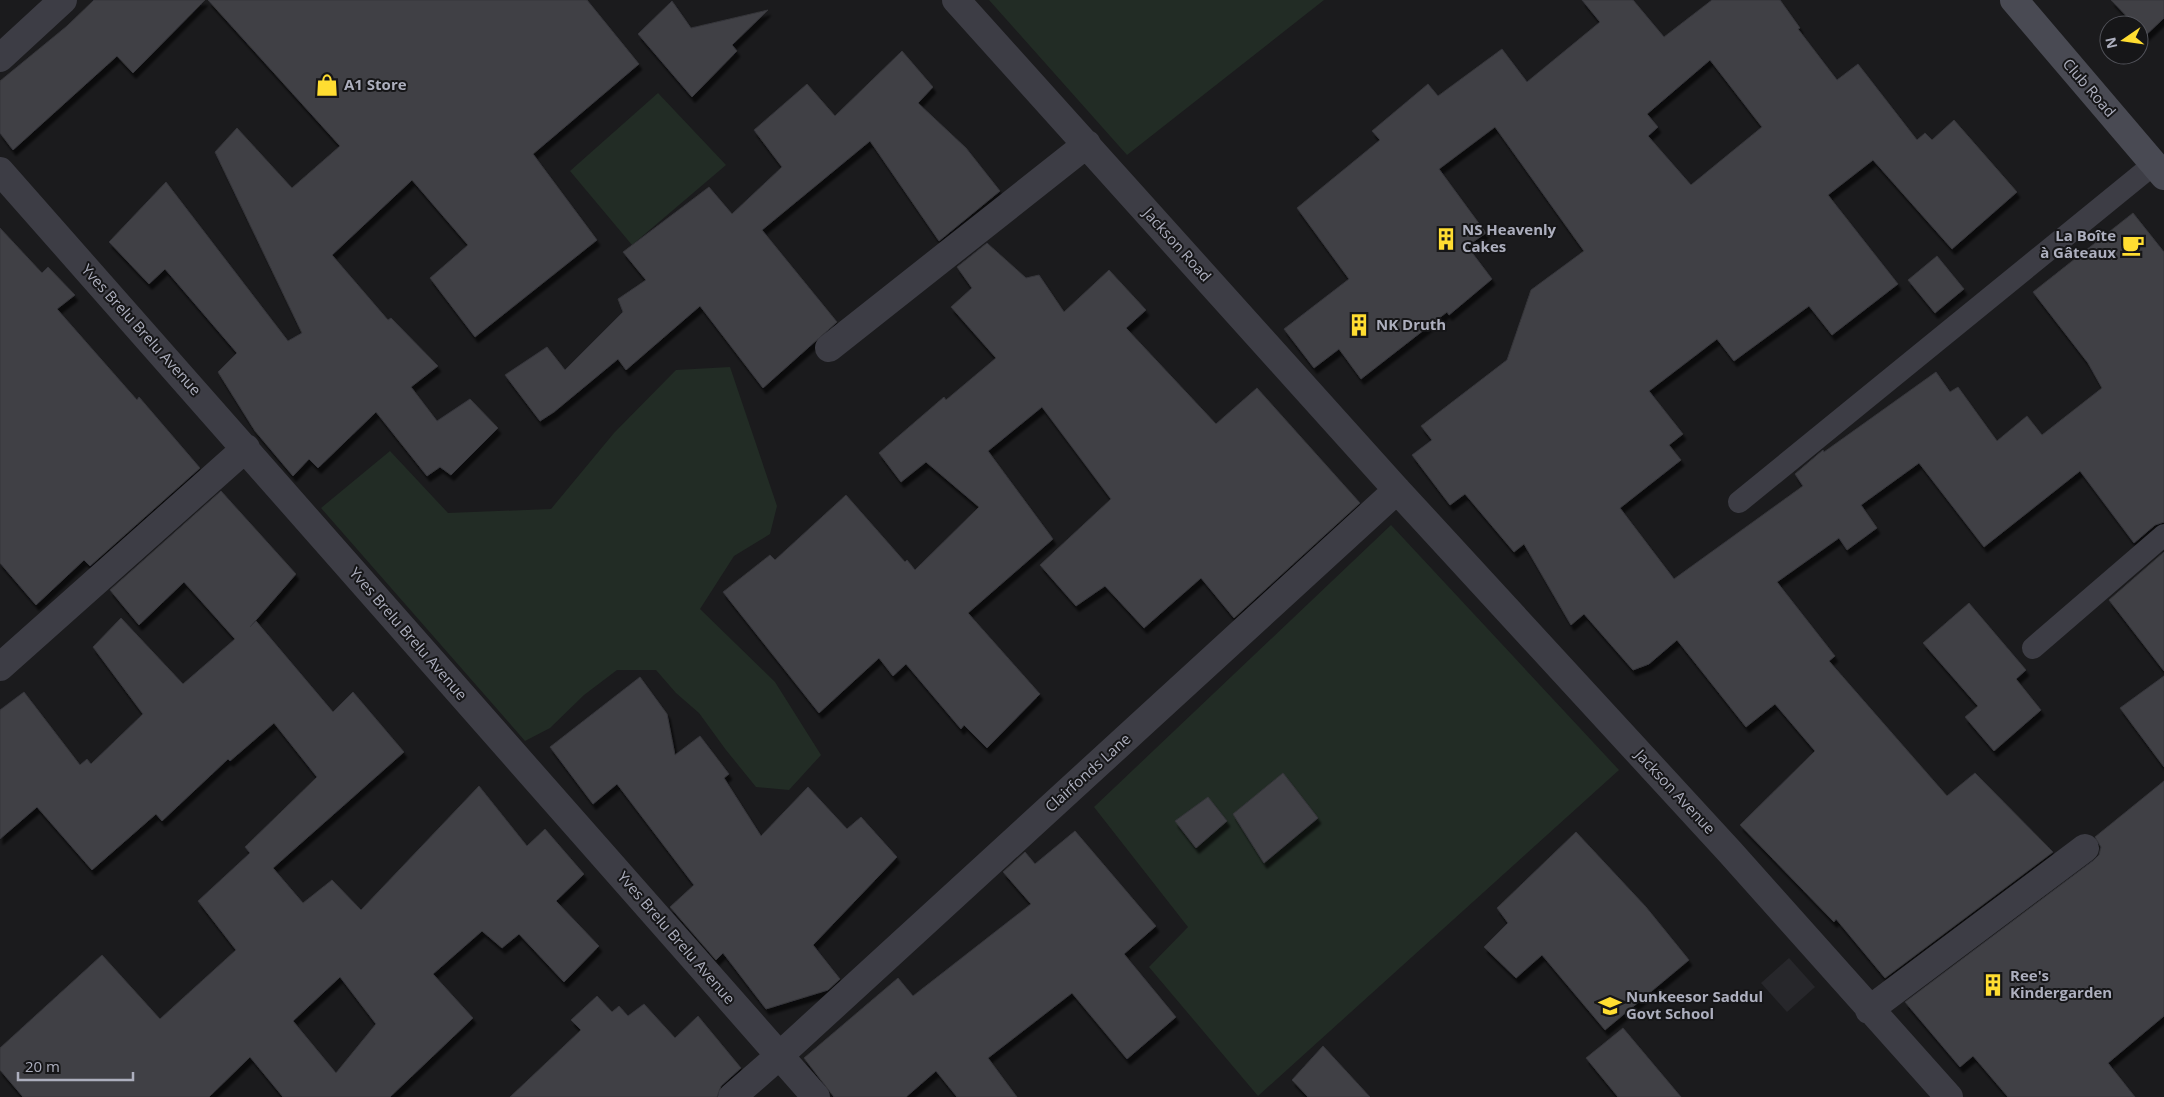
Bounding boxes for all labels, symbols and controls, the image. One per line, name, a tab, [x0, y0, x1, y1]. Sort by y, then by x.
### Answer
north arrow	[2099, 15, 2149, 65]
text: N	[2100, 35, 2121, 51]
street label: Club Road	[2059, 54, 2121, 121]
shop icon: A1 Store	[314, 72, 340, 98]
place label: A1 Store	[344, 74, 407, 94]
street label: Jackson Road	[1138, 202, 1216, 285]
place label: NS Heavenly Cakes	[1462, 219, 1557, 256]
place label: La Boîte à Gâteaux	[2040, 225, 2116, 262]
building icon: NS Heavenly Cakes	[1433, 226, 1459, 252]
cafe icon: La Boîte à Gâteaux	[2120, 232, 2146, 258]
street label: Yves Brelu Brelu Avenue	[77, 260, 206, 399]
building icon: NK Druth	[1346, 312, 1372, 338]
place label: NK Druth	[1376, 314, 1446, 334]
street label: Yves Brelu Brelu Avenue	[345, 563, 472, 704]
street label: Clairfonds Lane	[1040, 728, 1134, 816]
street label: Jackson Avenue	[1630, 743, 1720, 838]
street label: Yves Brelu Brelu Avenue	[613, 867, 740, 1008]
place label: Ree's Kindergarden	[2010, 965, 2112, 1002]
building icon: Ree's Kindergarden	[1980, 972, 2006, 998]
place label: Nunkeesor Saddul Govt School	[1626, 986, 1763, 1023]
school or university icon: Nunkeesor Saddul Govt School	[1597, 993, 1623, 1019]
scale bar	[18, 1050, 132, 1082]
text: 20 m	[25, 1056, 60, 1076]

